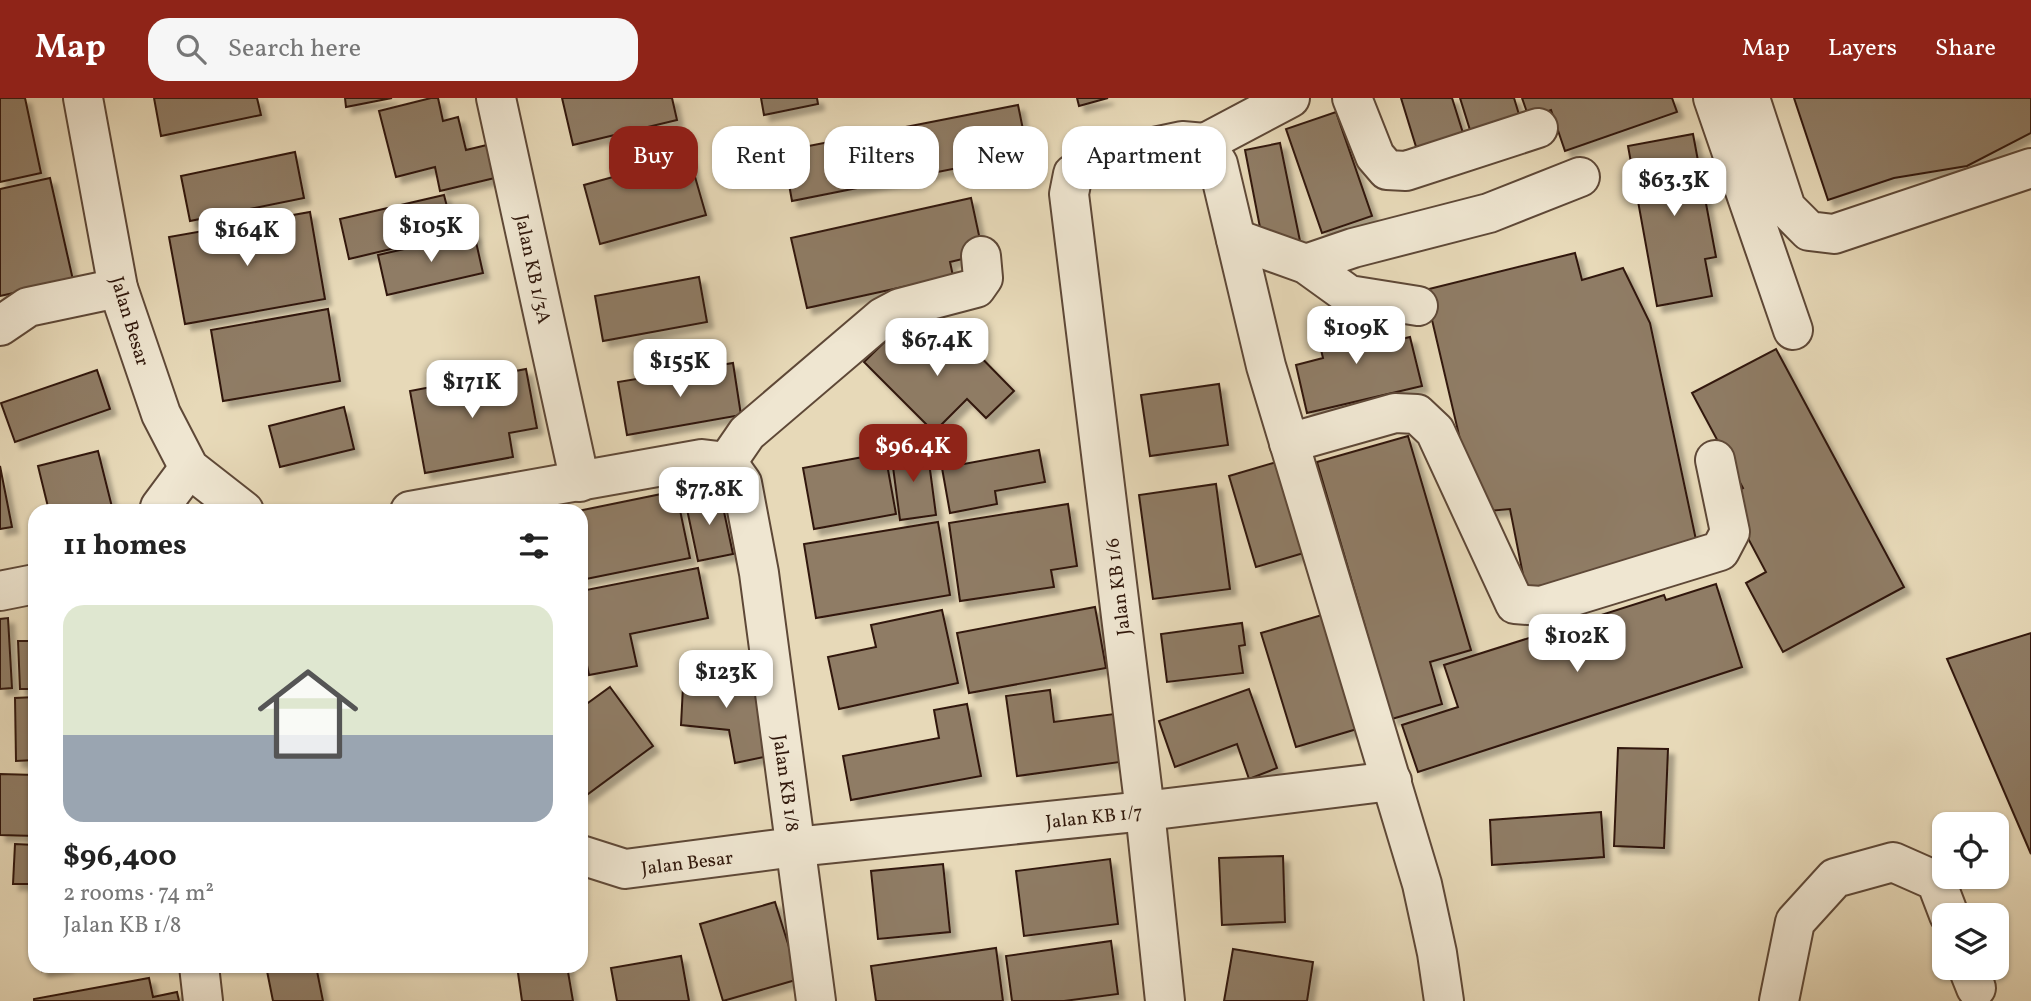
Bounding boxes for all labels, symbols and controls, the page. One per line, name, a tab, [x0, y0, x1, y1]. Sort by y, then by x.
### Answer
search box	[148, 18, 638, 81]
text: Map	[35, 26, 106, 72]
icon: search	[172, 30, 210, 68]
text: Search here	[228, 31, 361, 67]
text: Map	[1742, 32, 1790, 66]
text: Layers	[1828, 32, 1897, 66]
text: Share	[1935, 32, 1996, 66]
chip: Buy	[609, 126, 698, 189]
chip: Rent	[712, 126, 810, 189]
chip: Filters	[824, 126, 939, 189]
chip: New	[953, 126, 1048, 189]
chip: Apartment	[1062, 126, 1226, 189]
pin: $63.3K	[1617, 158, 1731, 218]
text: $63.3K	[1638, 165, 1710, 197]
pin: $105K	[382, 204, 480, 264]
pin: $164K	[198, 208, 296, 268]
text: $105K	[399, 211, 463, 243]
street label: Jalan KB 1/3A	[508, 212, 556, 327]
text: $164K	[215, 215, 279, 247]
street label: Jalan Besar	[103, 274, 155, 370]
pin: $109K	[1307, 306, 1405, 366]
text: $109K	[1323, 313, 1389, 345]
pin: $67.4K	[880, 318, 994, 378]
text: $67.4K	[901, 325, 973, 357]
pin: $155K	[631, 340, 729, 399]
text: $155K	[650, 346, 710, 378]
pin: $171K	[423, 360, 521, 420]
text: $171K	[443, 367, 501, 399]
pin: $96.4K	[856, 424, 970, 484]
text: $96.4K	[875, 431, 951, 463]
pin: $77.8K	[652, 468, 766, 527]
text: $77.8K	[675, 474, 743, 506]
text: 11 homes	[63, 525, 187, 567]
icon: filters	[515, 527, 553, 565]
street label: Jalan KB 1/6	[1100, 537, 1138, 637]
pin: $102K	[1528, 614, 1626, 674]
text: $102K	[1545, 621, 1609, 653]
pin: $123K	[677, 650, 775, 710]
icon: home	[245, 651, 371, 777]
text: $123K	[695, 657, 757, 689]
street label: Jalan KB 1/8	[765, 733, 805, 834]
street label: Jalan KB 1/7	[1044, 800, 1144, 836]
map controls	[1932, 812, 2009, 980]
button: locate	[1932, 812, 2009, 889]
text: $96,400	[63, 836, 177, 878]
street label: Jalan Besar	[640, 845, 735, 883]
text: 2 rooms · 74 m²	[63, 878, 214, 910]
button: layers	[1932, 903, 2009, 980]
text: Jalan KB 1/8	[63, 910, 182, 942]

